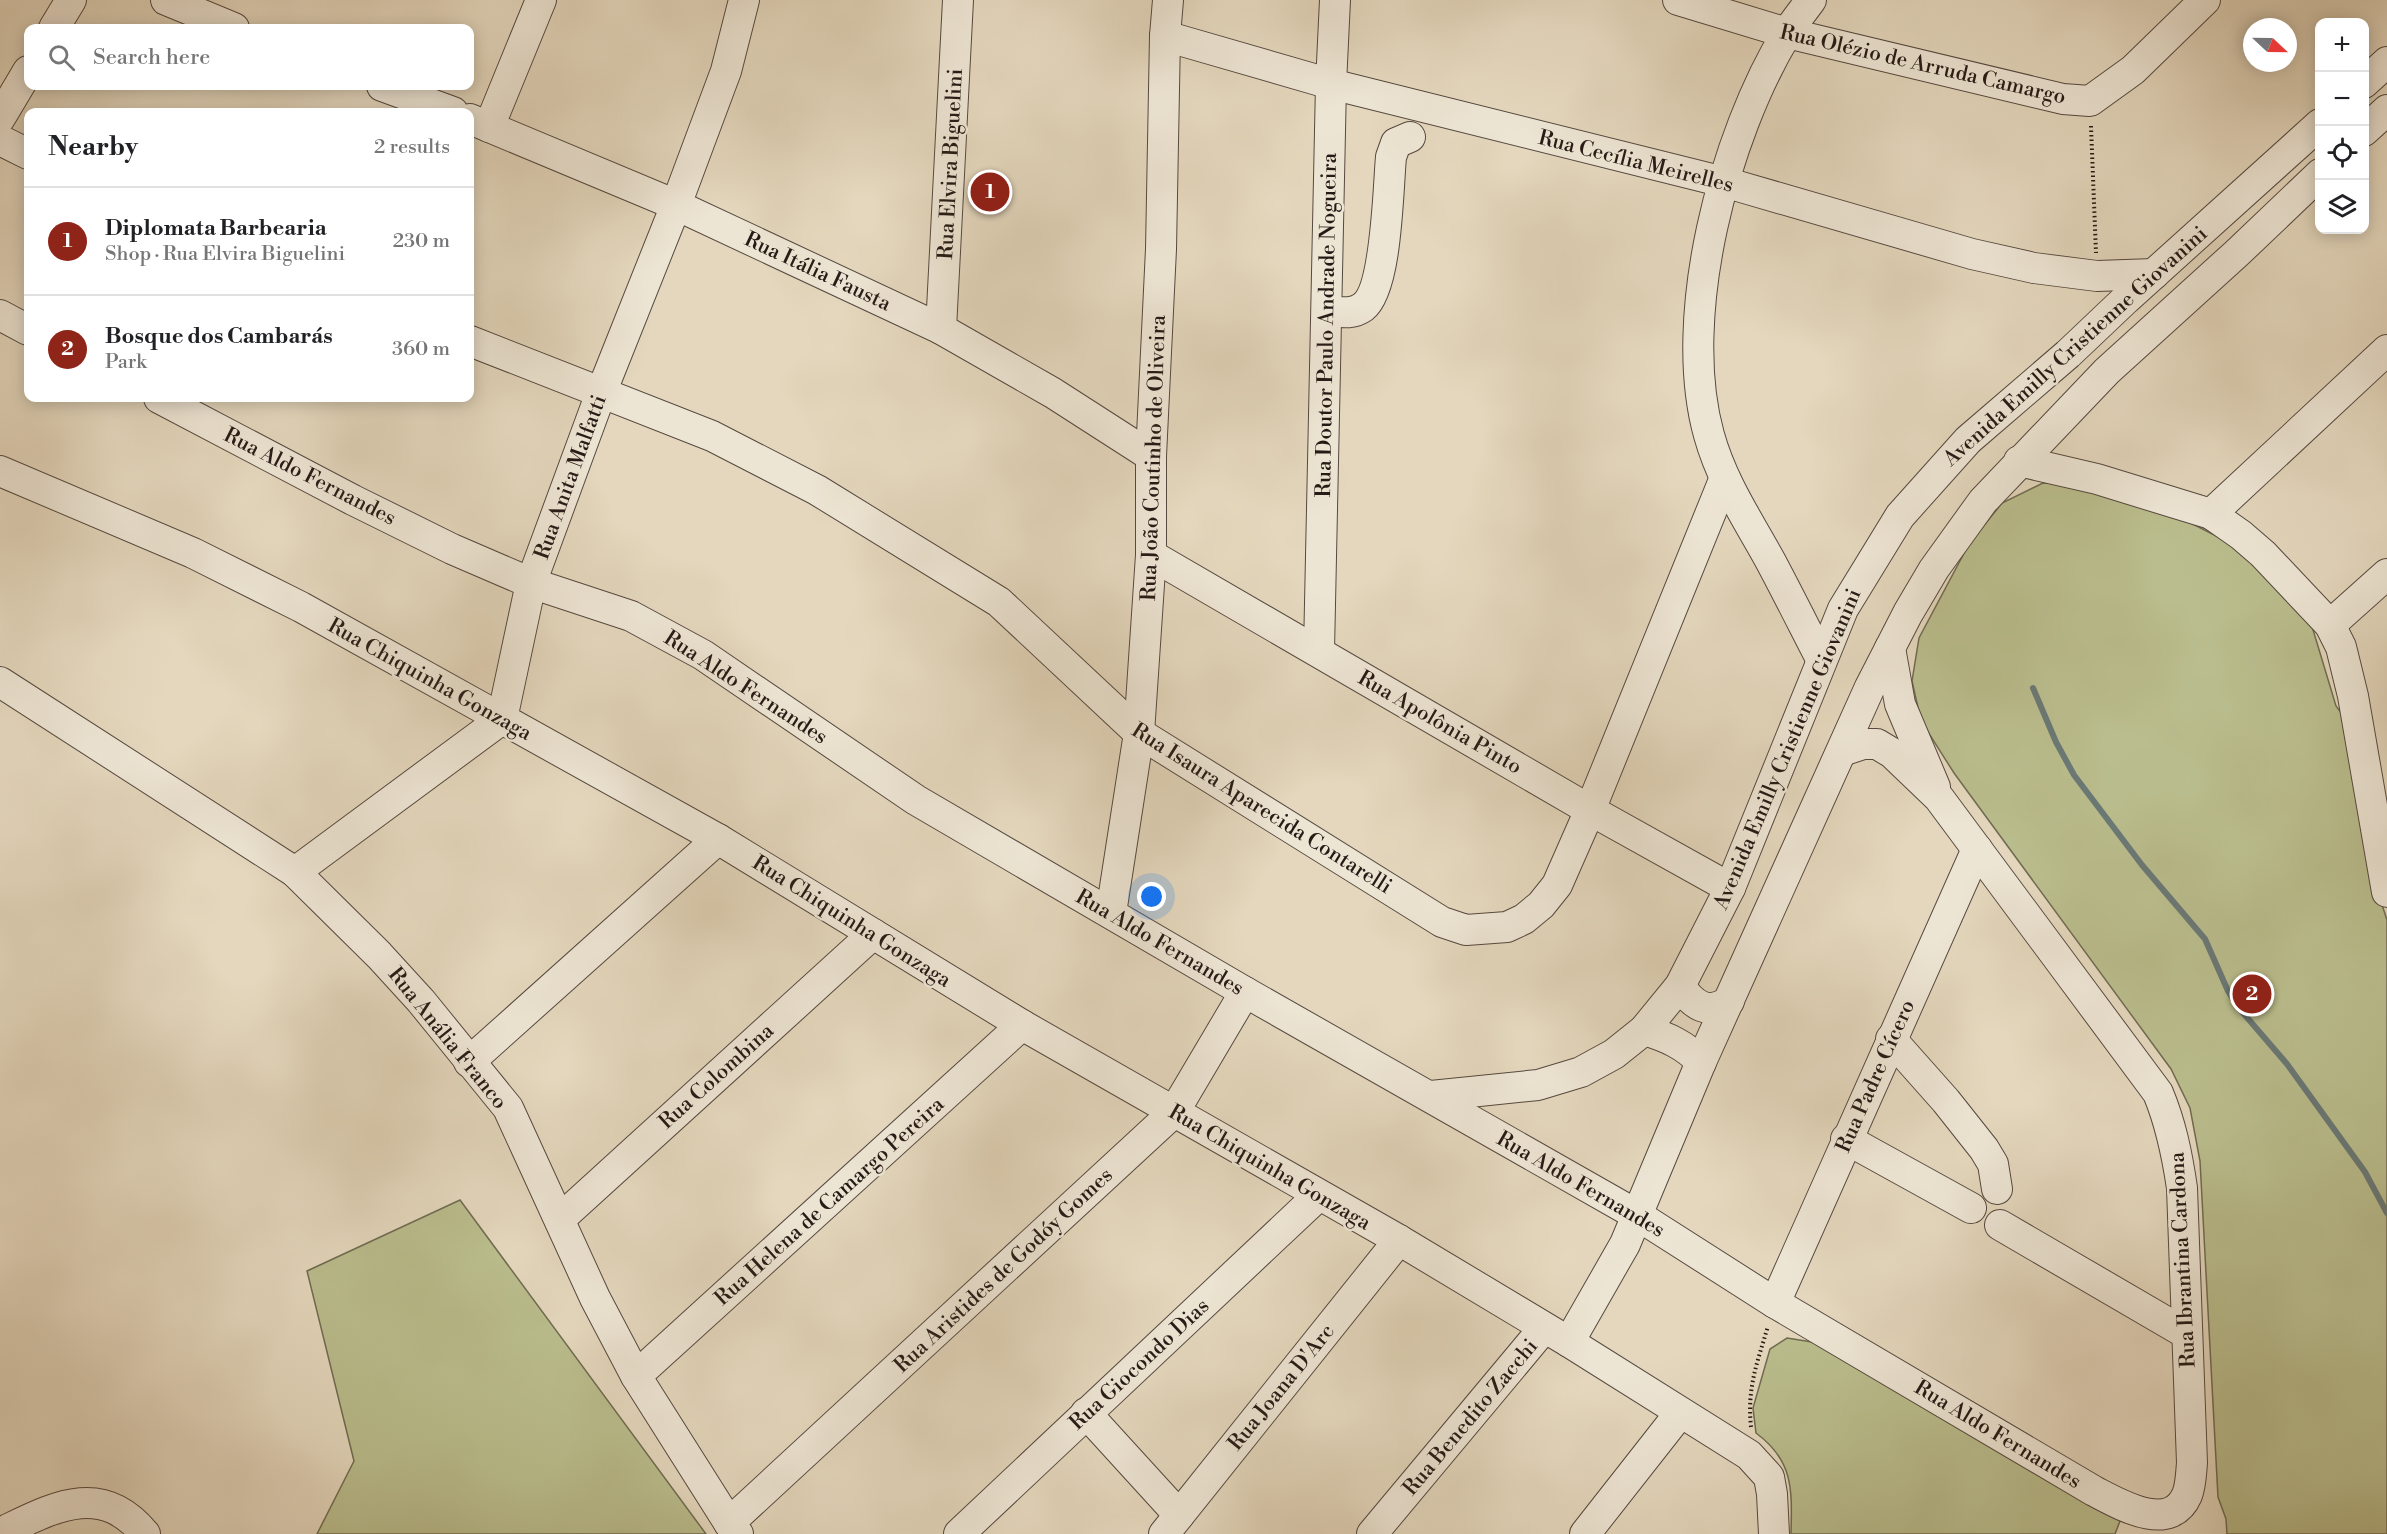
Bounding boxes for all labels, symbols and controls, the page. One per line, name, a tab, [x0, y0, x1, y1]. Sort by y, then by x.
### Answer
north arrow	[2243, 18, 2297, 72]
map controls	[2315, 18, 2369, 234]
button: +	[2315, 18, 2369, 72]
street label: Rua Olézio de Arruda Camargo	[1777, 19, 2068, 111]
search box	[24, 24, 474, 90]
icon: search	[45, 41, 78, 74]
text: Search here	[93, 44, 210, 71]
street label: Rua Elvira Biguelini	[933, 68, 969, 260]
button: −	[2315, 72, 2369, 126]
street label: Rua Cecília Meirelles	[1536, 125, 1736, 199]
button: locate	[2315, 126, 2369, 180]
text: Nearby	[48, 131, 138, 163]
text: 2 results	[374, 135, 450, 160]
street label: Rua Doutor Paulo Andrade Nogueira	[1311, 152, 1343, 498]
pin: 1	[970, 170, 1010, 214]
button: layers	[2315, 180, 2369, 234]
text: Diplomata Barbearia	[105, 215, 327, 242]
street label: Avenida Emilly Cristienne Giovanini	[1938, 221, 2213, 473]
street label: Rua Itália Fausta	[740, 227, 895, 317]
text: 1	[63, 229, 72, 254]
text: 230 m	[393, 229, 450, 254]
text: Shop · Rua Elvira Biguelini	[105, 242, 345, 267]
street label: Rua João Coutinho de Oliveira	[1136, 314, 1172, 602]
text: Bosque dos Cambarás	[105, 323, 333, 350]
text: 2	[61, 337, 74, 362]
text: 360 m	[392, 337, 450, 362]
text: Park	[105, 350, 147, 375]
street label: Rua Anita Malfatti	[529, 391, 613, 563]
street label: Rua Aldo Fernandes	[219, 422, 400, 532]
street label: Avenida Emilly Cristienne Giovanini	[1708, 585, 1868, 915]
street label: Rua Chiquinha Gonzaga	[323, 613, 536, 747]
street label: Rua Aldo Fernandes	[659, 625, 832, 750]
street label: Rua Apolônia Pinto	[1353, 665, 1526, 780]
street label: Rua Isaura Aparecida Contarelli	[1126, 718, 1397, 900]
street label: Rua Chiquinha Gonzaga	[747, 850, 956, 994]
your location	[1137, 882, 1166, 911]
street label: Rua Aldo Fernandes	[1071, 884, 1248, 1002]
street label: Rua Anália Franco	[382, 962, 512, 1115]
pin: 2	[2232, 972, 2272, 1016]
street label: Rua Padre Cícero	[1831, 996, 1921, 1157]
street label: Rua Colombina	[654, 1018, 780, 1135]
street label: Rua Helena de Camargo Pereira	[710, 1092, 950, 1312]
street label: Rua Chiquinha Gonzaga	[1164, 1099, 1376, 1237]
street label: Rua Aldo Fernandes	[1492, 1126, 1669, 1244]
street label: Rua Ibrantina Cardona	[2164, 1151, 2202, 1369]
street label: Rua Aristides de Godóy Gomes	[889, 1162, 1118, 1379]
street label: Rua Giocondo Dias	[1064, 1293, 1215, 1436]
street label: Rua Joana D'Arc	[1223, 1319, 1341, 1456]
street label: Rua Benedito Zacchi	[1398, 1334, 1544, 1501]
street label: Rua Aldo Fernandes	[1909, 1375, 2086, 1495]

